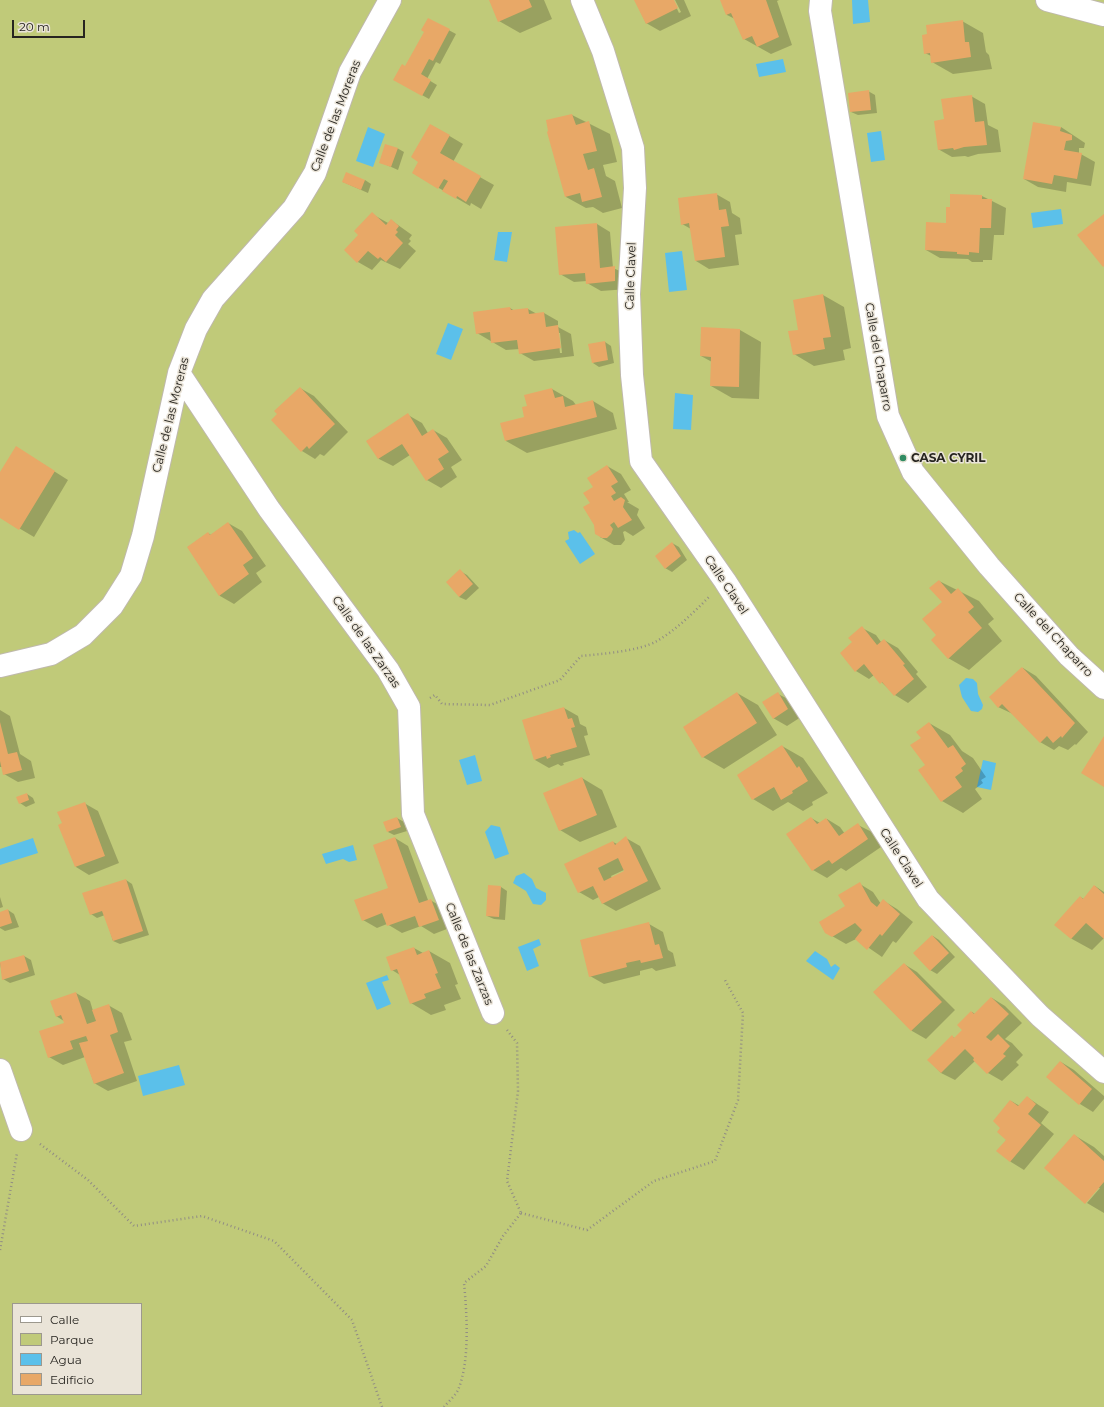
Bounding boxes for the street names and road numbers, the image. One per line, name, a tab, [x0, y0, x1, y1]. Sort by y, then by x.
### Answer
street label: Calle de las Moreras	[308, 58, 364, 174]
street label: Calle Clavel	[623, 242, 639, 310]
street label: Calle del Chaparro	[861, 302, 895, 412]
street label: Calle de las Moreras	[150, 356, 192, 474]
street label: Calle Clavel	[701, 553, 751, 617]
street label: Calle del Chaparro	[1010, 590, 1096, 680]
street label: Calle de las Zarzas	[329, 593, 403, 691]
street label: Calle Clavel	[876, 826, 926, 890]
street label: Calle de las Zarzas	[442, 901, 496, 1007]

